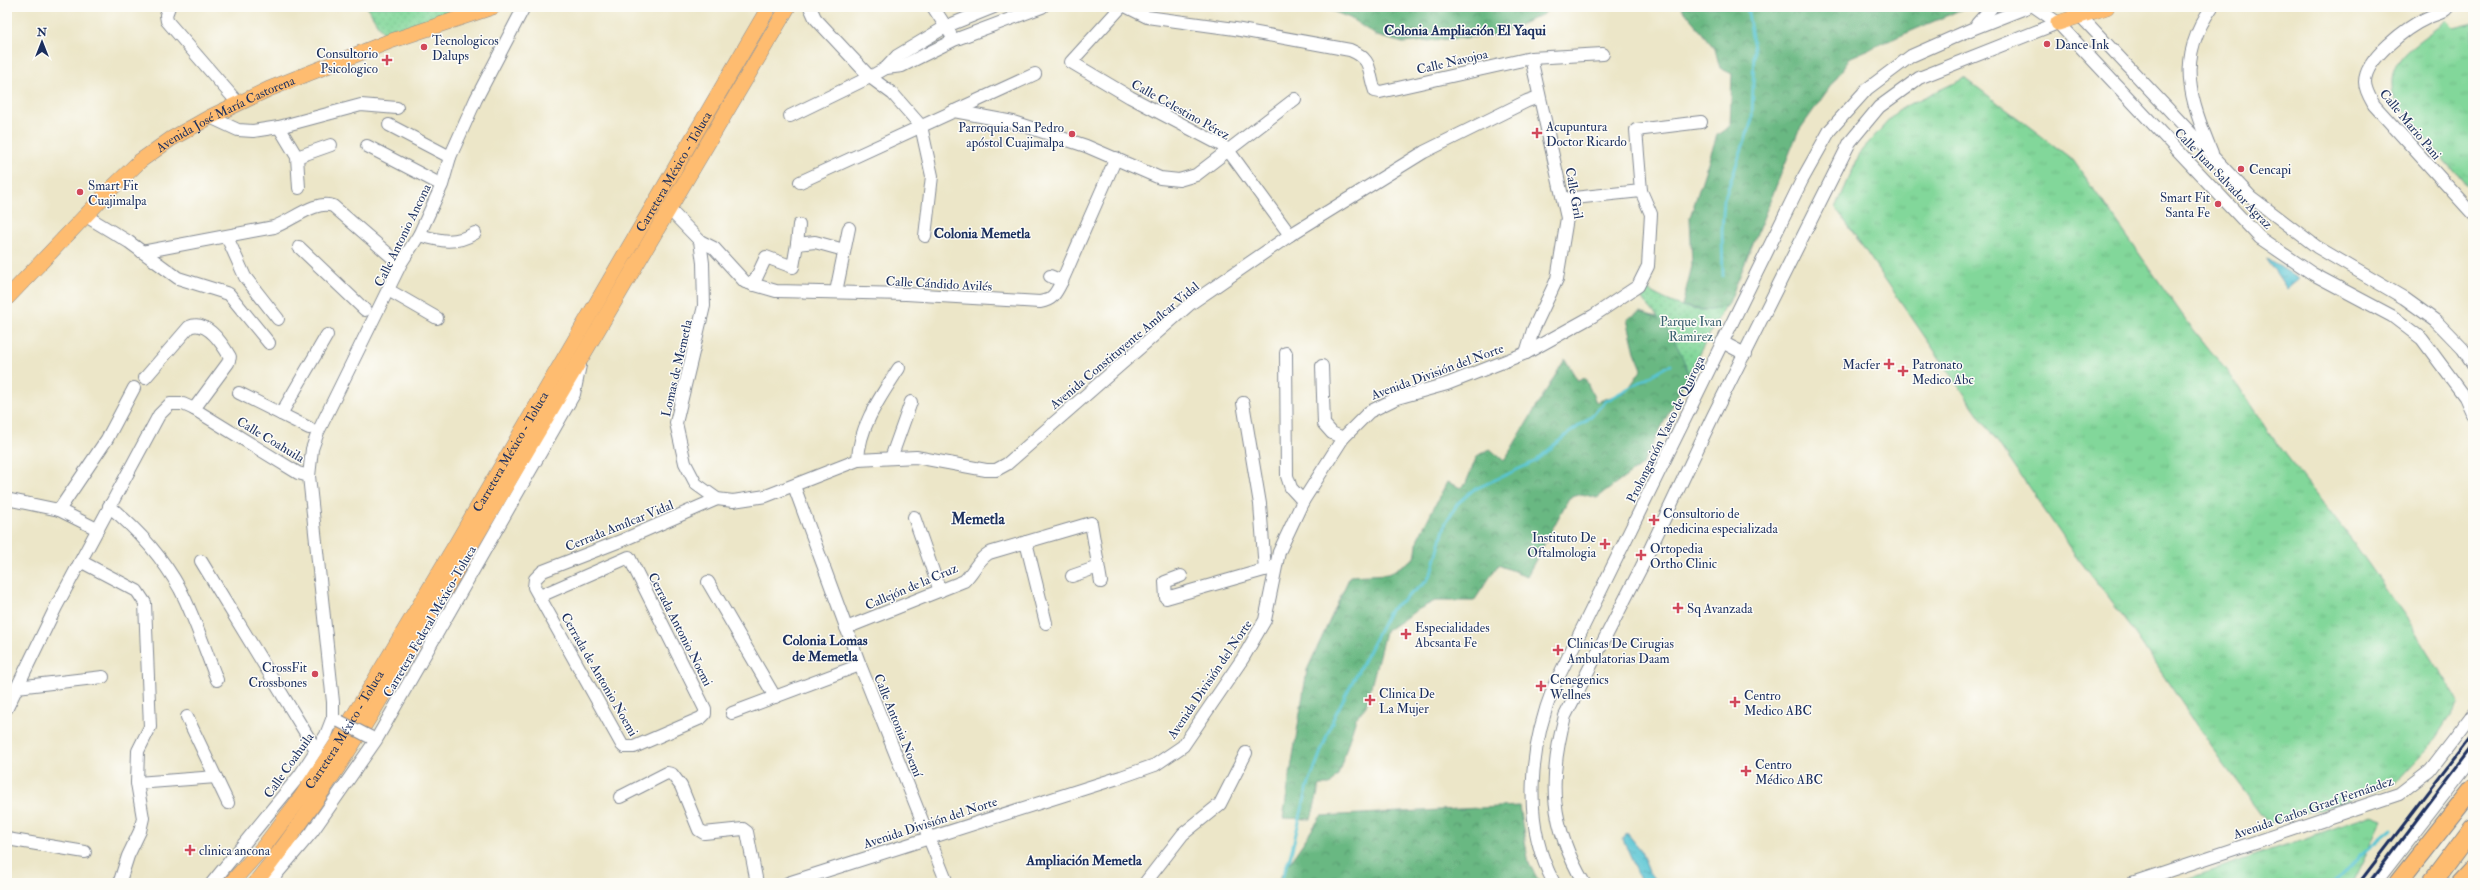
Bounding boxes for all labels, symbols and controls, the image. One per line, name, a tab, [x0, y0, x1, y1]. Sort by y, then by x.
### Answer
north arrow	[22, 22, 62, 62]
district label: Colonia Ampliación El Yaqui	[1384, 22, 1546, 40]
text: N	[36, 26, 48, 39]
place label: Tecnologicos Dalups	[432, 33, 499, 65]
place label: Dance Ink	[2055, 37, 2110, 53]
marker: Dance Ink	[2042, 39, 2052, 49]
marker: Tecnologicos Dalups	[419, 42, 429, 52]
place label: Consultorio Psicologico	[316, 46, 378, 77]
street label: Calle Navojoa	[1415, 46, 1490, 78]
marker: Consultorio Psicologico	[381, 54, 393, 66]
street label: Avenida José María Castorena	[152, 72, 298, 157]
street label: Calle Celestino Pérez	[1128, 76, 1233, 144]
street label: Calle Mario Pani	[2376, 86, 2445, 164]
street label: Carretera México - Toluca	[633, 108, 716, 235]
place label: Acupuntura Doctor Ricardo	[1545, 119, 1627, 150]
place label: Parroquia San Pedro apóstol Cuajimalpa	[958, 120, 1065, 152]
street label: Calle Juan Salvador Agraz	[2171, 125, 2276, 233]
marker: Acupuntura Doctor Ricardo	[1531, 127, 1543, 139]
marker: Parroquia San Pedro apóstol Cuajimalpa	[1067, 129, 1077, 139]
place label: Cencapi	[2249, 162, 2292, 179]
marker: Cencapi	[2236, 164, 2246, 174]
street label: Calle Gril	[1562, 166, 1587, 221]
place label: Smart Fit Cuajimalpa	[88, 178, 147, 210]
street label: Calle Antonio Ancona	[371, 181, 435, 289]
marker: Smart Fit Cuajimalpa	[75, 187, 85, 197]
place label: Smart Fit Santa Fe	[2160, 190, 2211, 221]
marker: Smart Fit Santa Fe	[2213, 199, 2223, 209]
district label: Colonia Memetla	[934, 225, 1032, 242]
street label: Calle Cándido Avilés	[885, 273, 993, 295]
street label: Avenida Constituyente Amílcar Vidal	[1046, 278, 1204, 414]
park label: Parque Ivan Ramirez	[1660, 314, 1722, 345]
street label: Lomas de Memetla	[658, 318, 696, 418]
street label: Avenida División del Norte	[1368, 340, 1506, 404]
street label: Prolongación Vasco de Quiroga	[1623, 353, 1709, 505]
place label: Macfer	[1842, 357, 1880, 373]
place label: Patronato Medico Abc	[1912, 357, 1974, 388]
marker: Macfer	[1883, 358, 1895, 370]
marker: Patronato Medico Abc	[1897, 365, 1909, 377]
street label: Carretera México - Toluca	[469, 388, 553, 515]
street label: Calle Coahuila	[234, 413, 308, 467]
street label: Cerrada Amílcar Vidal	[563, 497, 676, 555]
place label: Consultorio de medicina especializada	[1663, 506, 1779, 538]
district label: Memetla	[950, 510, 1005, 529]
marker: Consultorio de medicina especializada	[1648, 514, 1660, 526]
place label: Instituto De Oftalmologia	[1527, 530, 1597, 561]
marker: Instituto De Oftalmologia	[1599, 538, 1611, 550]
place label: Ortopedia Ortho Clinic	[1650, 541, 1717, 572]
street label: Carretera Federal México-Toluca	[380, 542, 480, 700]
marker: Ortopedia Ortho Clinic	[1635, 549, 1647, 561]
street label: Callejón de la Cruz	[863, 560, 961, 614]
street label: Cerrada Antonio Noemi	[645, 570, 716, 689]
place label: Sq Avanzada	[1687, 601, 1753, 617]
marker: Sq Avanzada	[1672, 602, 1684, 614]
street label: Cerrada de Antonio Noemi	[557, 610, 641, 740]
street label: Avenida División del Norte	[1163, 617, 1256, 743]
place label: Especialidades Abcsanta Fe	[1414, 620, 1490, 651]
marker: Especialidades Abcsanta Fe	[1400, 628, 1412, 640]
district label: Colonia Lomas de Memetla	[782, 632, 868, 665]
place label: Clinicas De Cirugias Ambulatorias Daam	[1566, 636, 1675, 667]
marker: Clinicas De Cirugias Ambulatorias Daam	[1552, 644, 1564, 656]
place label: CrossFit Crossbones	[248, 660, 308, 691]
street label: Carretera México - Toluca	[302, 667, 388, 793]
marker: CrossFit Crossbones	[310, 669, 320, 679]
street label: Calle Antonia Noemí	[870, 672, 927, 781]
place label: Cenegenics Wellnes	[1549, 672, 1609, 703]
marker: Cenegenics Wellnes	[1535, 680, 1547, 692]
place label: Clinica De La Mujer	[1379, 686, 1435, 717]
place label: Centro Medico ABC	[1744, 688, 1812, 719]
marker: Clinica De La Mujer	[1364, 694, 1376, 706]
marker: Centro Medico ABC	[1729, 696, 1741, 708]
street label: Calle Coahuila	[260, 729, 318, 801]
place label: Centro Médico ABC	[1755, 757, 1823, 788]
marker: Centro Médico ABC	[1740, 765, 1752, 777]
street label: Avenida Carlos Graef Fernández	[2230, 773, 2396, 843]
street label: Avenida División del Norte	[860, 794, 1000, 853]
place label: clinica ancona	[199, 843, 271, 859]
marker: clinica ancona	[184, 844, 196, 856]
district label: Ampliación Memetla	[1025, 852, 1143, 870]

